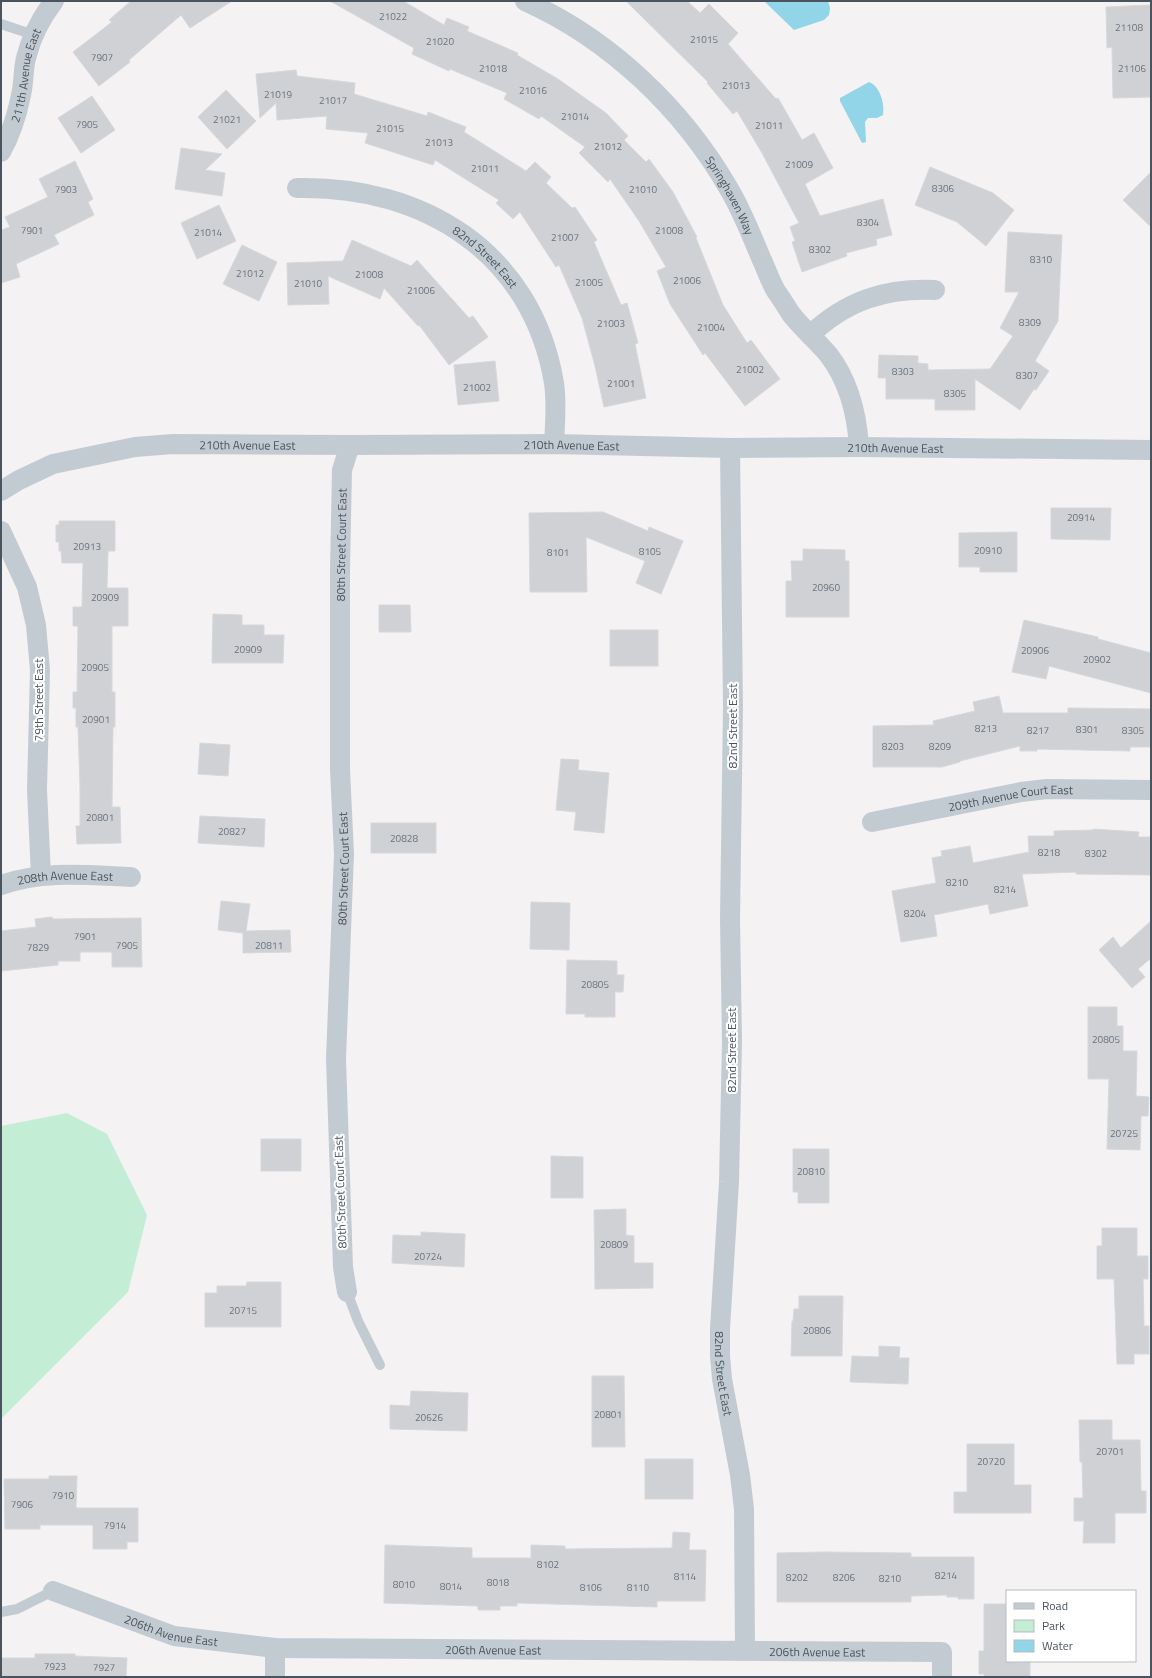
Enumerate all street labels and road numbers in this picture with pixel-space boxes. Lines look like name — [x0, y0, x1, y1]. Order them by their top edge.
street label: 211th Avenue East — [5, 24, 46, 125]
street label: Springhaven Way — [701, 152, 760, 238]
street label: 82nd Street East — [449, 220, 524, 293]
street label: 210th Avenue East — [523, 434, 621, 455]
street label: 210th Avenue East — [199, 435, 296, 454]
street label: 210th Avenue East — [847, 437, 944, 457]
street label: 80th Street Court East — [331, 487, 351, 601]
street label: 79th Street East — [29, 658, 48, 741]
street label: 82nd Street East — [723, 683, 742, 768]
street label: 209th Avenue Court East — [946, 779, 1074, 816]
street label: 80th Street Court East — [332, 811, 354, 925]
street label: 208th Avenue East — [15, 865, 114, 889]
street label: 82nd Street East — [722, 1007, 741, 1092]
street label: 80th Street Court East — [329, 1134, 351, 1249]
street label: 82nd Street East — [711, 1331, 738, 1418]
street label: 206th Avenue East — [122, 1609, 220, 1651]
street label: 206th Avenue East — [445, 1640, 542, 1659]
street label: 206th Avenue East — [769, 1641, 866, 1661]

